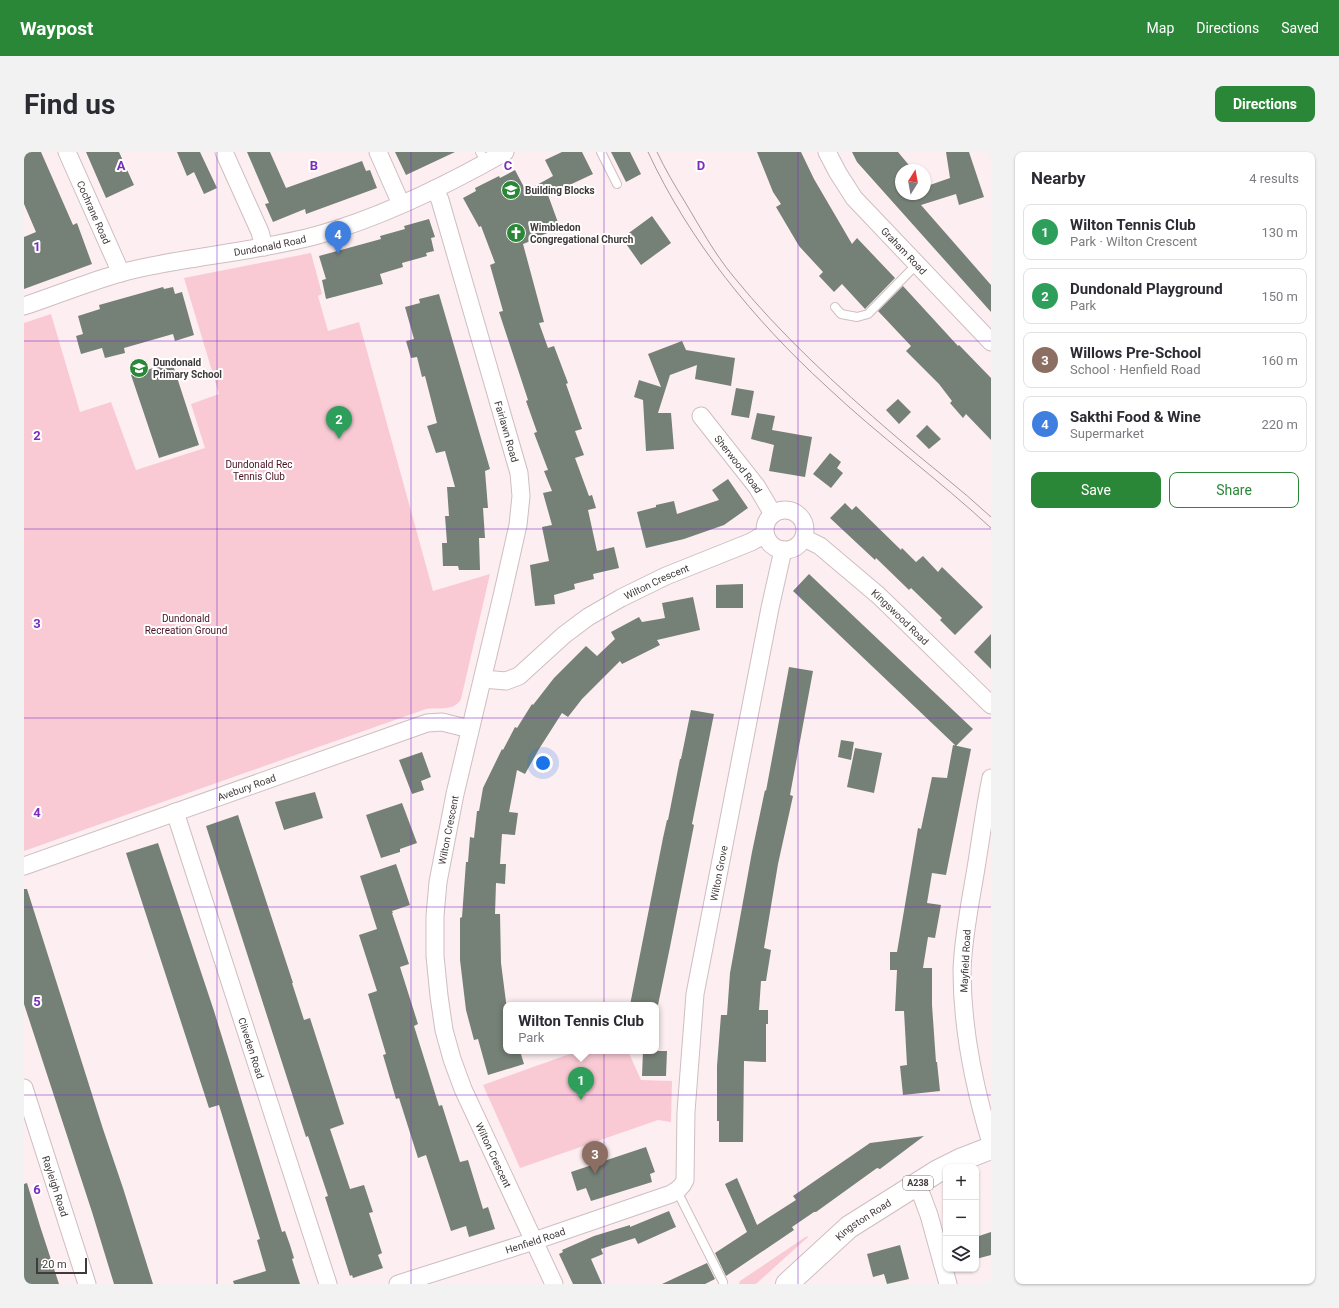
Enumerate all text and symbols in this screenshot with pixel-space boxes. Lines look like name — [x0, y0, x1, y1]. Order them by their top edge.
text: Waypost — [20, 17, 94, 40]
text: Map — [1147, 20, 1174, 36]
text: Directions — [1196, 20, 1259, 36]
text: Saved — [1281, 20, 1319, 36]
button: Directions — [1215, 86, 1315, 122]
text: Find us — [24, 88, 115, 121]
text: A — [117, 158, 126, 173]
text: B — [310, 158, 318, 173]
text: C — [504, 158, 513, 173]
text: D — [697, 158, 705, 173]
north arrow — [895, 164, 931, 200]
text: Nearby — [1031, 168, 1086, 188]
text: 4 results — [1249, 171, 1299, 186]
street label: Cochrane Road — [75, 179, 112, 246]
school or university icon: Building Blocks — [500, 179, 522, 201]
place label: Building Blocks — [525, 185, 595, 196]
text: Wilton Tennis Club — [1070, 216, 1196, 234]
pin: 4 — [325, 221, 351, 254]
church icon: Wimbledon Congregational Church — [505, 222, 527, 244]
place label: Wimbledon Congregational Church — [530, 222, 634, 245]
street label: Graham Road — [879, 225, 929, 277]
text: 1 — [1041, 225, 1049, 240]
text: 130 m — [1261, 225, 1298, 240]
street label: Dundonald Road — [233, 233, 307, 258]
text: Park · Wilton Crescent — [1070, 234, 1197, 249]
text: 1 — [33, 239, 41, 254]
text: Dundonald Playground — [1070, 280, 1223, 298]
text: 2 — [1041, 289, 1049, 304]
text: 150 m — [1261, 289, 1298, 304]
text: Park — [1070, 298, 1096, 313]
text: Willows Pre-School — [1070, 344, 1201, 362]
text: 3 — [1041, 353, 1049, 368]
text: 160 m — [1261, 353, 1298, 368]
school or university icon: Dundonald Primary School — [128, 357, 150, 379]
place label: Dundonald Primary School — [153, 357, 222, 380]
text: School · Henfield Road — [1070, 362, 1201, 377]
street label: Fairlawn Road — [492, 400, 521, 463]
pin: 2 — [326, 406, 352, 439]
text: Sakthi Food & Wine — [1070, 408, 1201, 426]
text: 4 — [1041, 417, 1049, 432]
text: 220 m — [1261, 417, 1298, 432]
text: Supermarket — [1070, 426, 1144, 441]
text: 2 — [33, 428, 41, 443]
street label: Sherwood Road — [712, 433, 764, 495]
park label: Dundonald Rec Tennis Club — [225, 459, 293, 482]
button: Save — [1031, 472, 1161, 508]
button: Share — [1169, 472, 1299, 508]
street label: Wilton Crescent — [622, 562, 691, 602]
street label: Kingswood Road — [869, 587, 931, 647]
park label: Dundonald Recreation Ground — [145, 613, 227, 636]
text: 3 — [33, 616, 41, 631]
your location — [533, 753, 553, 773]
street label: Avebury Road — [216, 772, 277, 803]
street label: Wilton Crescent — [436, 795, 461, 866]
text: 4 — [33, 805, 41, 820]
street label: Wilton Grove — [708, 845, 730, 902]
street label: Mayfield Road — [958, 929, 973, 993]
text: 5 — [33, 994, 41, 1009]
popup — [503, 1002, 659, 1054]
text: Wilton Tennis Club — [518, 1012, 644, 1030]
street label: Cliveden Road — [236, 1016, 266, 1080]
text: Park — [518, 1030, 544, 1045]
pin: 1 — [568, 1067, 594, 1100]
street label: Wilton Crescent — [473, 1121, 513, 1189]
pin: 3 — [582, 1141, 608, 1174]
street label: Rayleigh Road — [40, 1155, 70, 1218]
map controls — [943, 1164, 979, 1272]
button: + — [943, 1164, 979, 1200]
road number: A238 — [903, 1176, 933, 1190]
text: 6 — [33, 1182, 41, 1197]
street label: Kingston Road — [833, 1197, 893, 1243]
button: − — [943, 1200, 979, 1236]
street label: Henfield Road — [504, 1226, 567, 1256]
button: layers — [943, 1236, 979, 1272]
scale bar — [36, 1256, 87, 1275]
text: 20 m — [42, 1258, 67, 1271]

